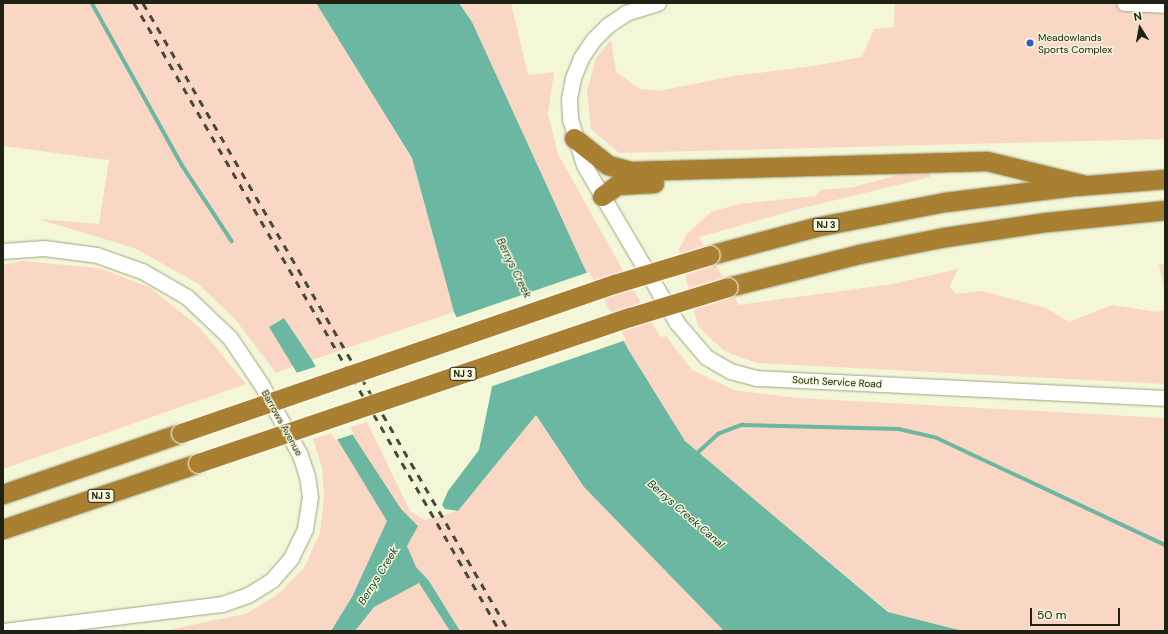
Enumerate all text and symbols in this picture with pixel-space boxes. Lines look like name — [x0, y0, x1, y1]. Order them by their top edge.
north arrow — [1120, 8, 1160, 48]
text: N — [1132, 9, 1143, 24]
place label: Meadowlands Sports Complex — [1038, 31, 1112, 54]
marker: Meadowlands Sports Complex — [1025, 38, 1035, 48]
road number: NJ 3 — [812, 218, 840, 232]
water label: Berrys Creek — [494, 236, 534, 300]
road number: NJ 3 — [449, 367, 477, 381]
street label: South Service Road — [792, 374, 882, 390]
street label: Barrows Avenue — [259, 388, 305, 458]
water label: Berrys Creek Canal — [645, 477, 727, 551]
road number: NJ 3 — [87, 489, 115, 503]
water label: Berrys Creek — [355, 545, 401, 607]
scale bar — [1032, 600, 1122, 626]
text: 50 m — [1037, 607, 1066, 623]

